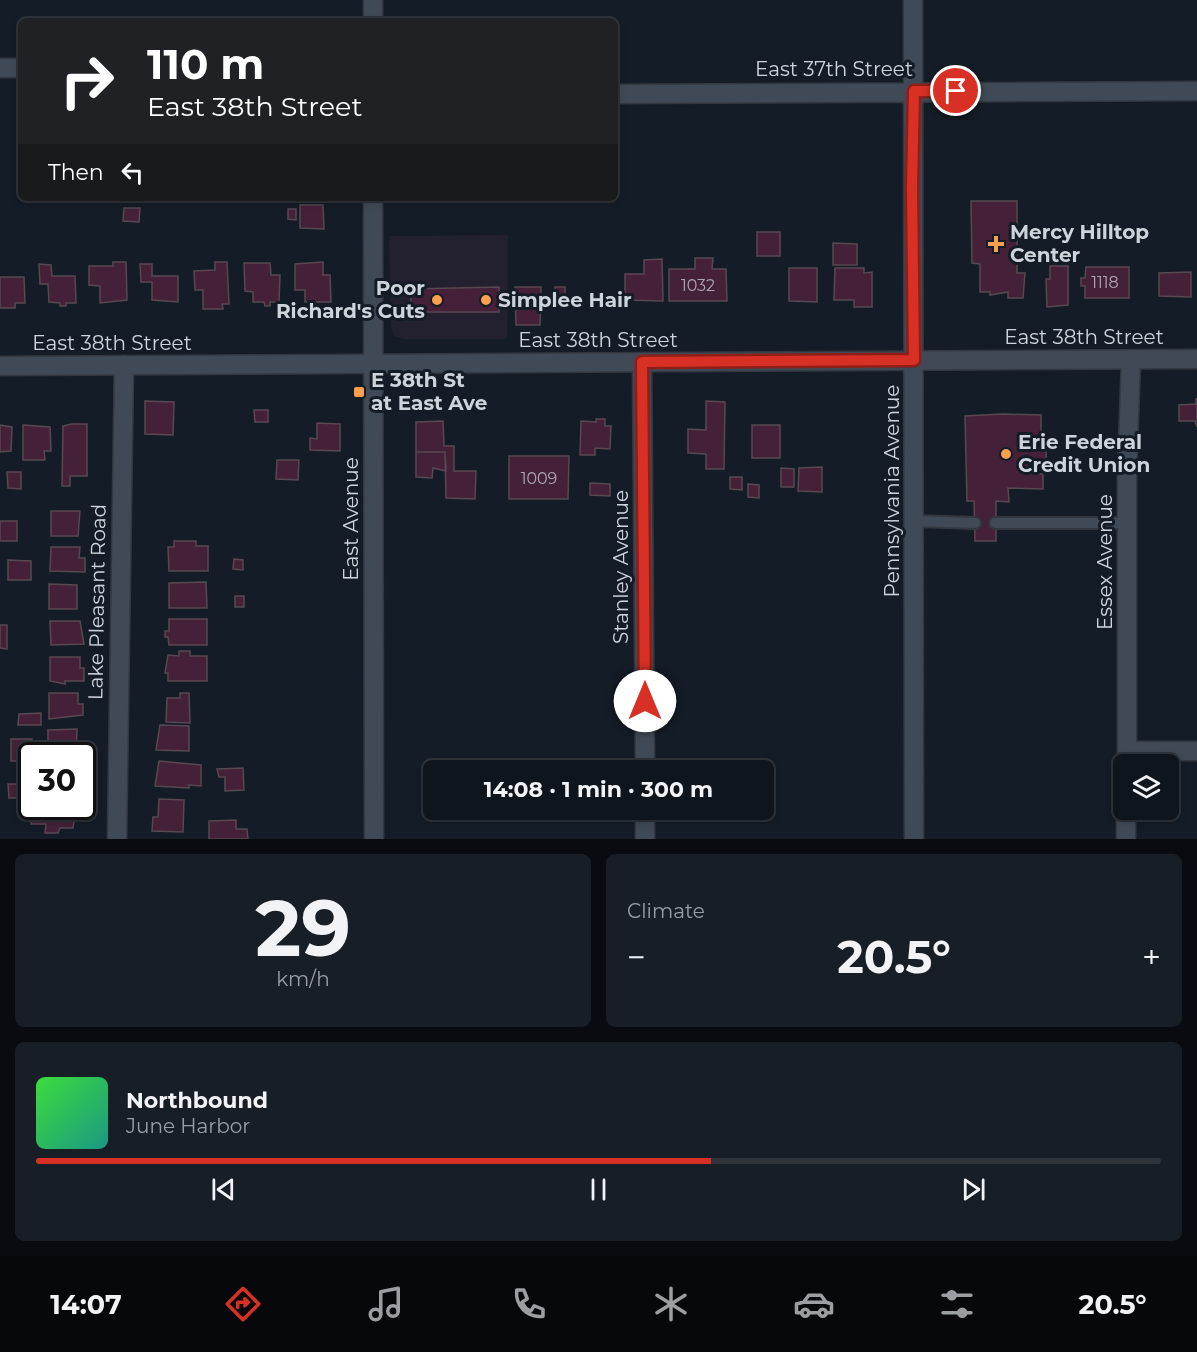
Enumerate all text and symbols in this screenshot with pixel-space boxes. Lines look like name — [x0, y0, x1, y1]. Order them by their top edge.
text: 110 m — [147, 38, 264, 90]
icon: right — [48, 42, 126, 120]
street label: East 37th Street — [755, 57, 913, 81]
pin — [930, 65, 981, 116]
icon: arrive — [939, 74, 972, 107]
text: East 38th Street — [147, 90, 362, 123]
icon: left — [116, 156, 149, 189]
text: Then — [48, 159, 104, 186]
place label: Mercy Hilltop Center — [1010, 220, 1149, 267]
marker: Mercy Hilltop Center — [987, 235, 1005, 253]
house number: 1118 — [1091, 273, 1119, 292]
place label: Poor Richard's Cuts — [276, 276, 425, 323]
house number: 1032 — [681, 276, 715, 295]
place label: Simplee Hair — [498, 288, 632, 312]
marker: Poor Richard's Cuts — [430, 293, 444, 307]
marker: Simplee Hair — [479, 293, 493, 307]
street label: East 38th Street — [1004, 325, 1164, 349]
street label: East 38th Street — [518, 328, 678, 352]
street label: East 38th Street — [32, 331, 192, 355]
place label: E 38th St at East Ave — [371, 368, 487, 415]
marker: E 38th St at East Ave — [352, 385, 366, 399]
street label: Pennsylvania Avenue — [880, 385, 904, 597]
place label: Erie Federal Credit Union — [1018, 430, 1150, 477]
marker: Erie Federal Credit Union — [999, 447, 1013, 461]
street label: East Avenue — [339, 457, 363, 581]
house number: 1009 — [521, 469, 557, 488]
street label: Stanley Avenue — [609, 490, 633, 644]
street label: Essex Avenue — [1093, 494, 1117, 630]
street label: Lake Pleasant Road — [83, 504, 111, 700]
position arrow — [613, 669, 677, 733]
speed limit sign: 30 — [18, 742, 96, 820]
map controls — [1113, 754, 1179, 820]
button: layers — [1113, 754, 1179, 820]
text: 14:08 · 1 min · 300 m — [484, 776, 713, 803]
text: 29 — [255, 880, 351, 976]
text: Climate — [627, 899, 705, 923]
text: 20.5° — [837, 929, 951, 984]
text: − — [627, 937, 646, 977]
text: + — [1142, 937, 1161, 977]
text: km/h — [276, 967, 330, 991]
text: Northbound — [126, 1087, 268, 1114]
text: June Harbor — [126, 1114, 250, 1138]
icon: previous — [207, 1173, 240, 1206]
icon: pause — [582, 1173, 615, 1206]
icon: next — [957, 1173, 990, 1206]
icon: directions — [222, 1283, 264, 1325]
icon: music — [365, 1283, 407, 1325]
icon: phone — [508, 1283, 550, 1325]
icon: climate — [650, 1283, 692, 1325]
icon: car — [793, 1283, 835, 1325]
icon: filters — [936, 1283, 978, 1325]
text: 14:07 — [50, 1288, 122, 1321]
text: 20.5° — [1079, 1288, 1147, 1321]

